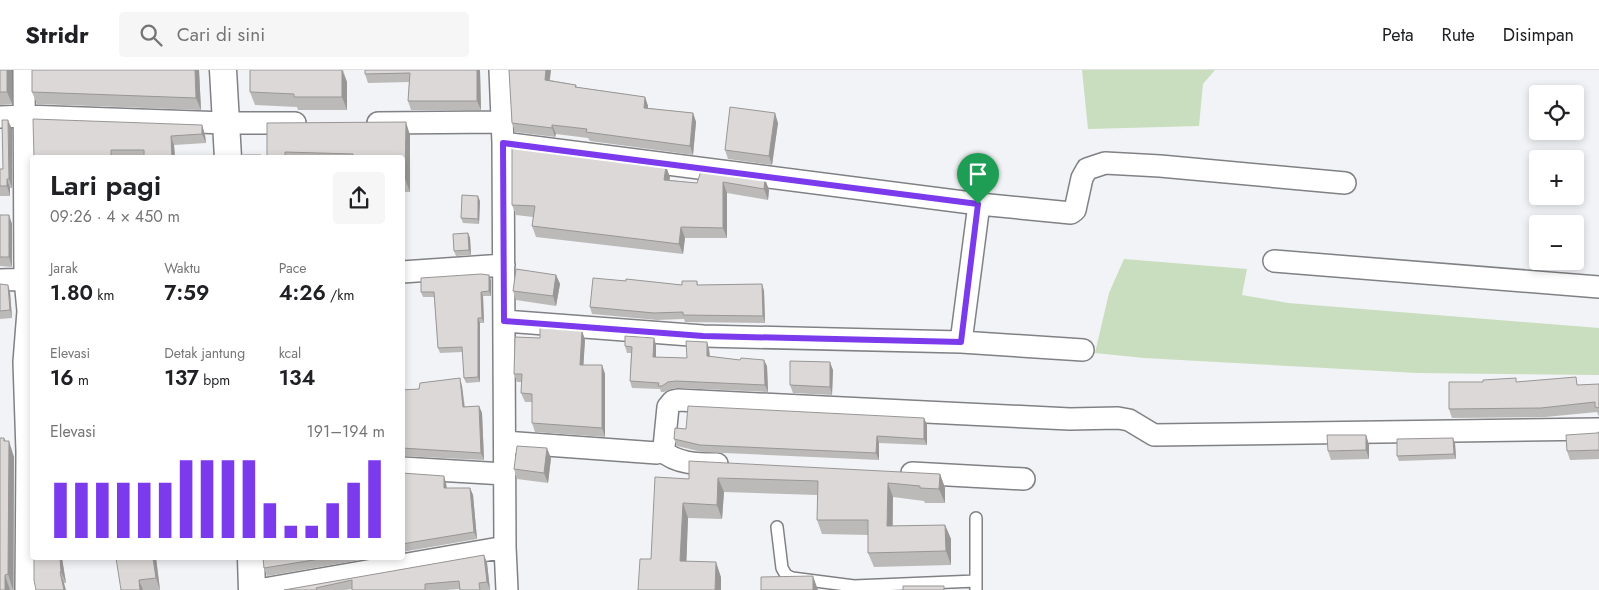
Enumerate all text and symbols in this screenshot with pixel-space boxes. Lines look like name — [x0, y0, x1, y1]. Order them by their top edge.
search box — [119, 12, 469, 57]
text: Stridr — [25, 17, 89, 52]
icon: search — [137, 21, 165, 49]
text: Cari di sini — [177, 21, 265, 48]
text: Peta — [1382, 22, 1414, 48]
text: Rute — [1442, 22, 1475, 48]
text: Disimpan — [1503, 22, 1574, 48]
map controls — [1529, 85, 1584, 270]
button: locate — [1529, 85, 1584, 140]
button: + — [1529, 150, 1584, 205]
pin — [957, 153, 999, 204]
icon: arrive — [964, 160, 992, 188]
text: Lari pagi — [50, 165, 161, 206]
button: share — [333, 172, 385, 224]
text: 09:26 · 4 × 450 m — [50, 205, 180, 228]
button: − — [1529, 215, 1584, 270]
text: Jarak — [50, 258, 78, 278]
text: Waktu — [164, 258, 200, 278]
text: Pace — [279, 258, 307, 278]
text: 1.80 — [50, 278, 93, 308]
text: 7:59 — [164, 278, 210, 308]
text: 4:26 — [279, 278, 326, 308]
text: km — [93, 285, 114, 305]
text: /km — [326, 285, 354, 305]
text: Elevasi — [50, 343, 90, 363]
text: Detak jantung — [164, 343, 245, 363]
text: kcal — [279, 343, 301, 363]
text: 16 — [50, 363, 74, 393]
text: 137 — [164, 363, 199, 393]
text: 134 — [279, 363, 315, 393]
text: m — [74, 370, 89, 390]
text: bpm — [199, 370, 230, 390]
text: Elevasi — [50, 420, 96, 443]
text: 191–194 m — [307, 420, 385, 443]

